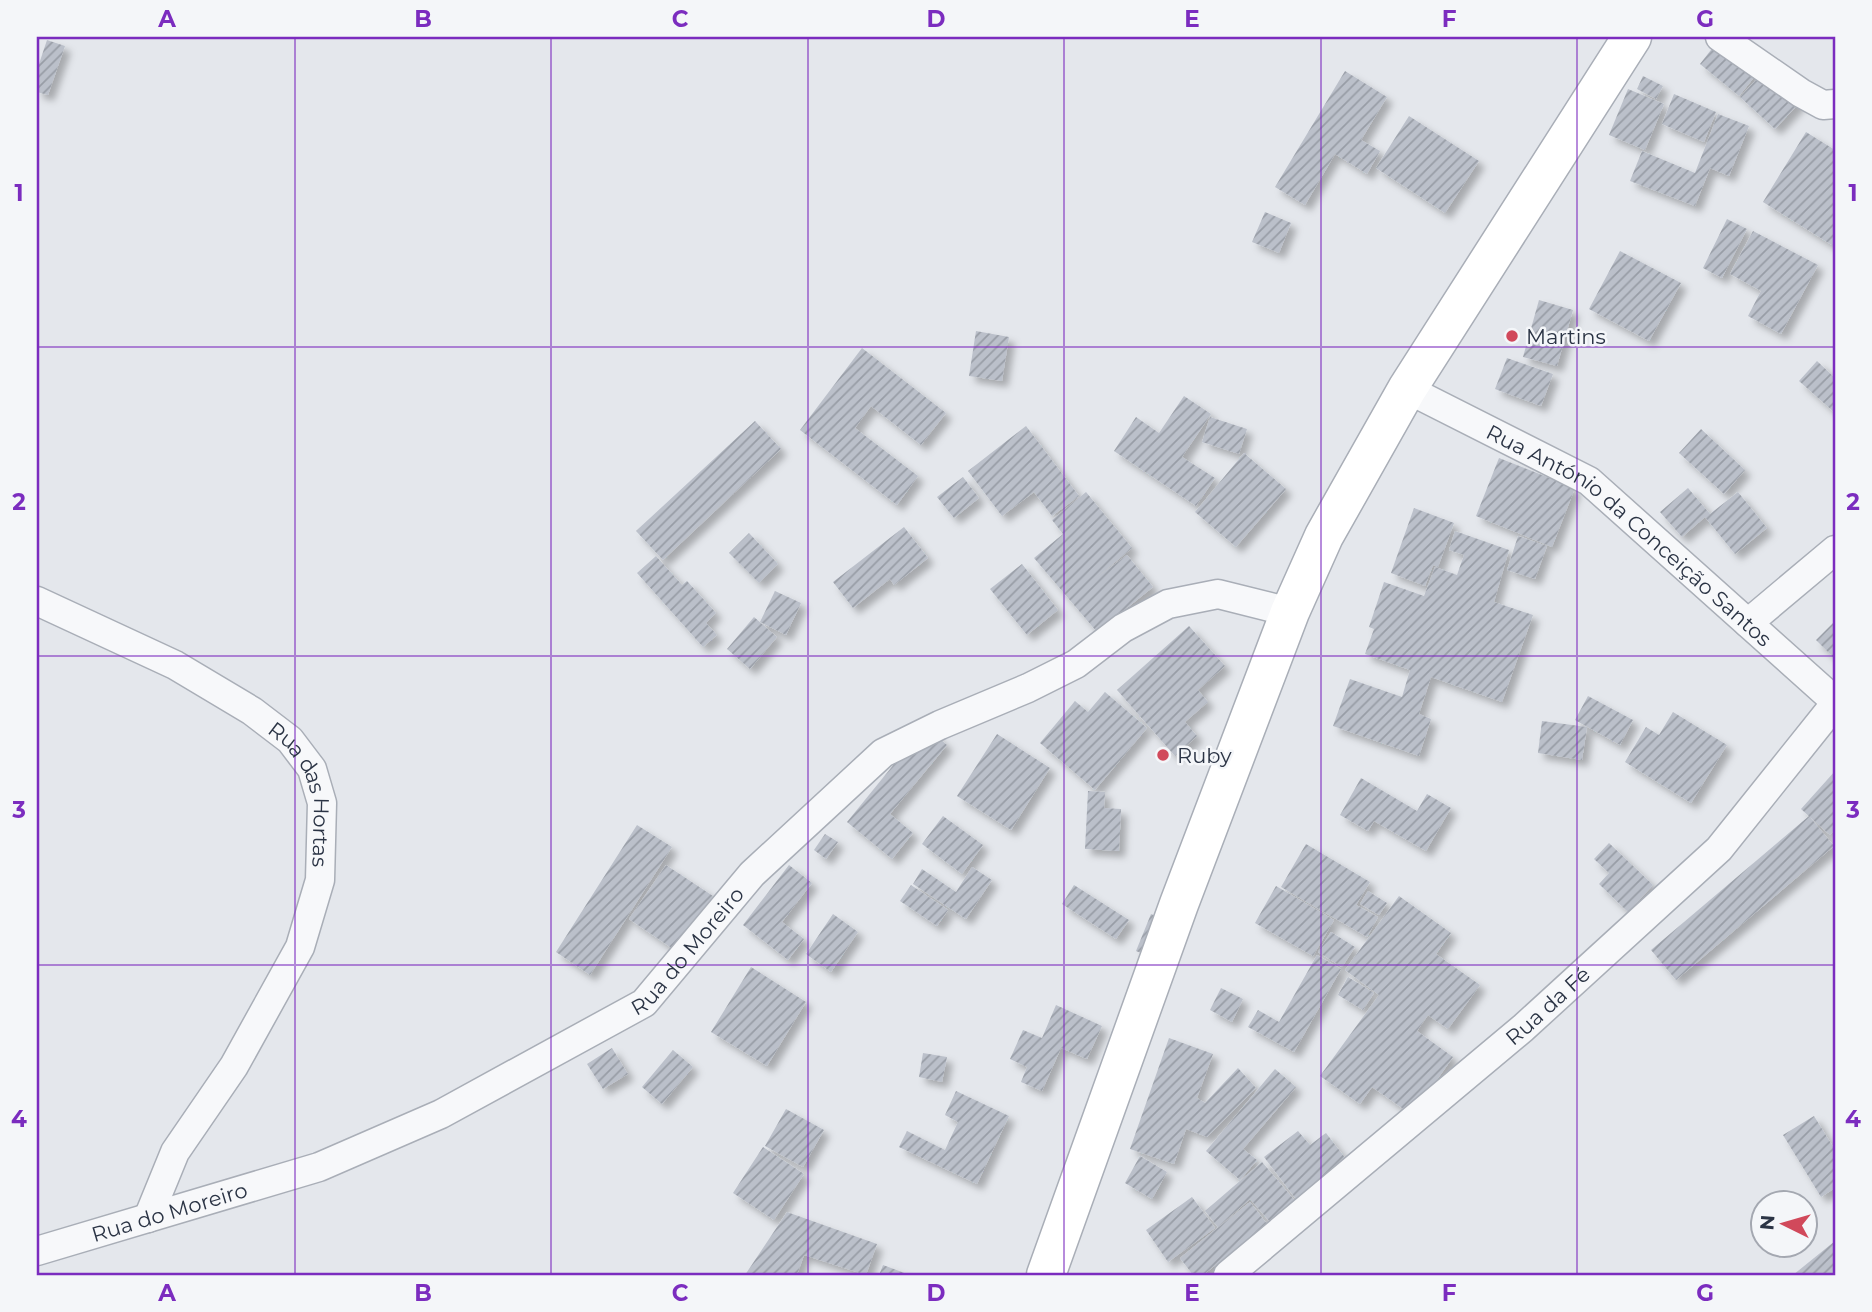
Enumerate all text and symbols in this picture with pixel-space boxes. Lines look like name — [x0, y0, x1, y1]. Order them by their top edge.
text: A — [157, 5, 176, 33]
text: B — [414, 5, 432, 33]
text: C — [672, 5, 689, 33]
text: D — [927, 5, 946, 33]
text: E — [1184, 5, 1200, 33]
text: F — [1442, 5, 1457, 33]
text: G — [1696, 5, 1714, 33]
text: 1 — [14, 179, 24, 207]
text: 1 — [1848, 179, 1858, 207]
place label: Martins — [1526, 324, 1606, 349]
marker: Martins — [1504, 328, 1520, 344]
street label: Rua António da Conceição Santos — [1482, 419, 1777, 651]
text: 2 — [12, 488, 26, 516]
text: 2 — [1846, 488, 1860, 516]
street label: Rua das Hortas — [264, 716, 335, 868]
place label: Ruby — [1177, 743, 1232, 768]
marker: Ruby — [1155, 747, 1171, 763]
text: 3 — [11, 796, 26, 824]
text: 3 — [1845, 796, 1860, 824]
street label: Rua do Moreiro — [626, 882, 749, 1020]
street label: Rua da Fé — [1500, 961, 1595, 1050]
text: 4 — [11, 1105, 27, 1133]
text: 4 — [1845, 1105, 1861, 1133]
street label: Rua do Moreiro — [88, 1177, 250, 1247]
north arrow — [1750, 1190, 1820, 1260]
text: N — [1755, 1214, 1780, 1231]
text: A — [157, 1279, 176, 1307]
text: B — [414, 1279, 432, 1307]
text: C — [672, 1279, 689, 1307]
text: D — [927, 1279, 946, 1307]
text: E — [1184, 1279, 1200, 1307]
text: F — [1442, 1279, 1457, 1307]
text: G — [1696, 1279, 1714, 1307]

